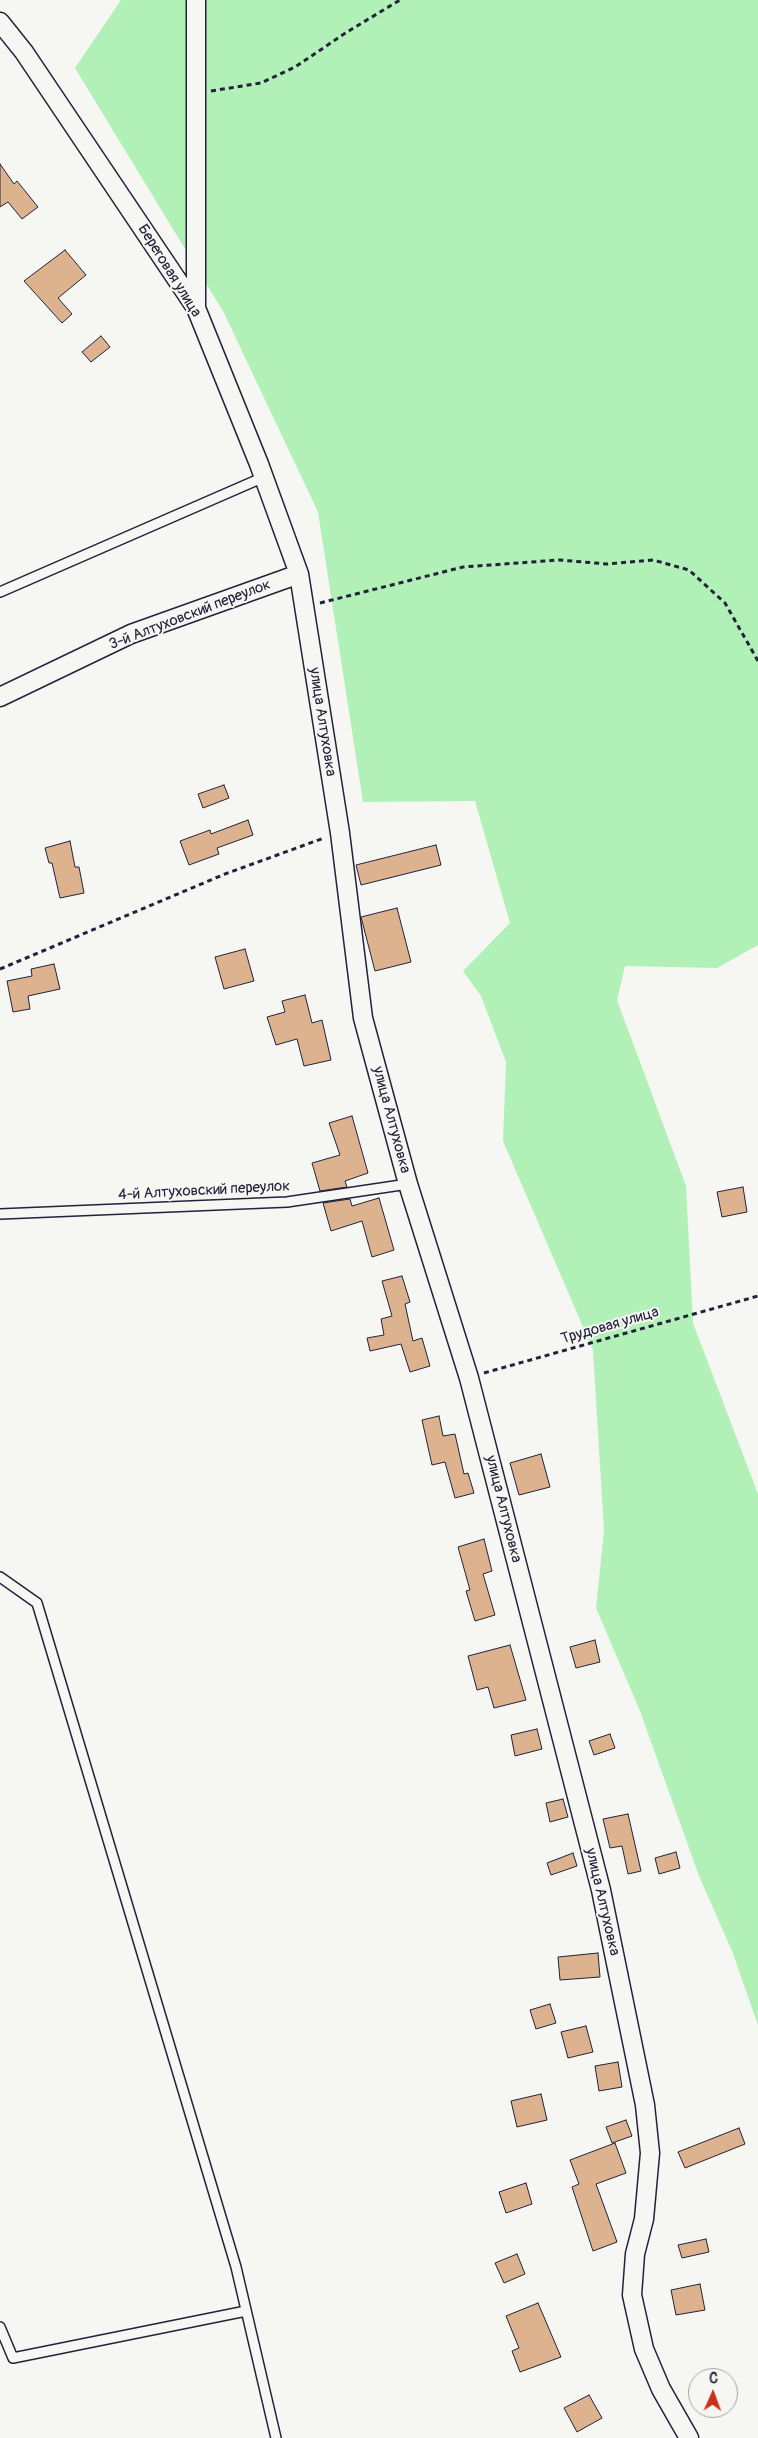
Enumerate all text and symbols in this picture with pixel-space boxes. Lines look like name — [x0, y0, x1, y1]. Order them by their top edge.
street label: Береговая улица — [133, 221, 205, 321]
street label: 3-й Алтуховский переулок — [107, 576, 273, 654]
street label: улица Алтуховка — [305, 666, 339, 778]
street label: улица Алтуховка — [368, 1065, 414, 1175]
street label: 4-й Алтуховский переулок — [118, 1178, 290, 1204]
street label: Трудовая улица — [559, 1303, 661, 1349]
street label: улица Алтуховка — [481, 1454, 525, 1564]
street label: улица Алтуховка — [581, 1846, 623, 1958]
north arrow — [688, 2368, 738, 2418]
text: С — [709, 2370, 718, 2387]

